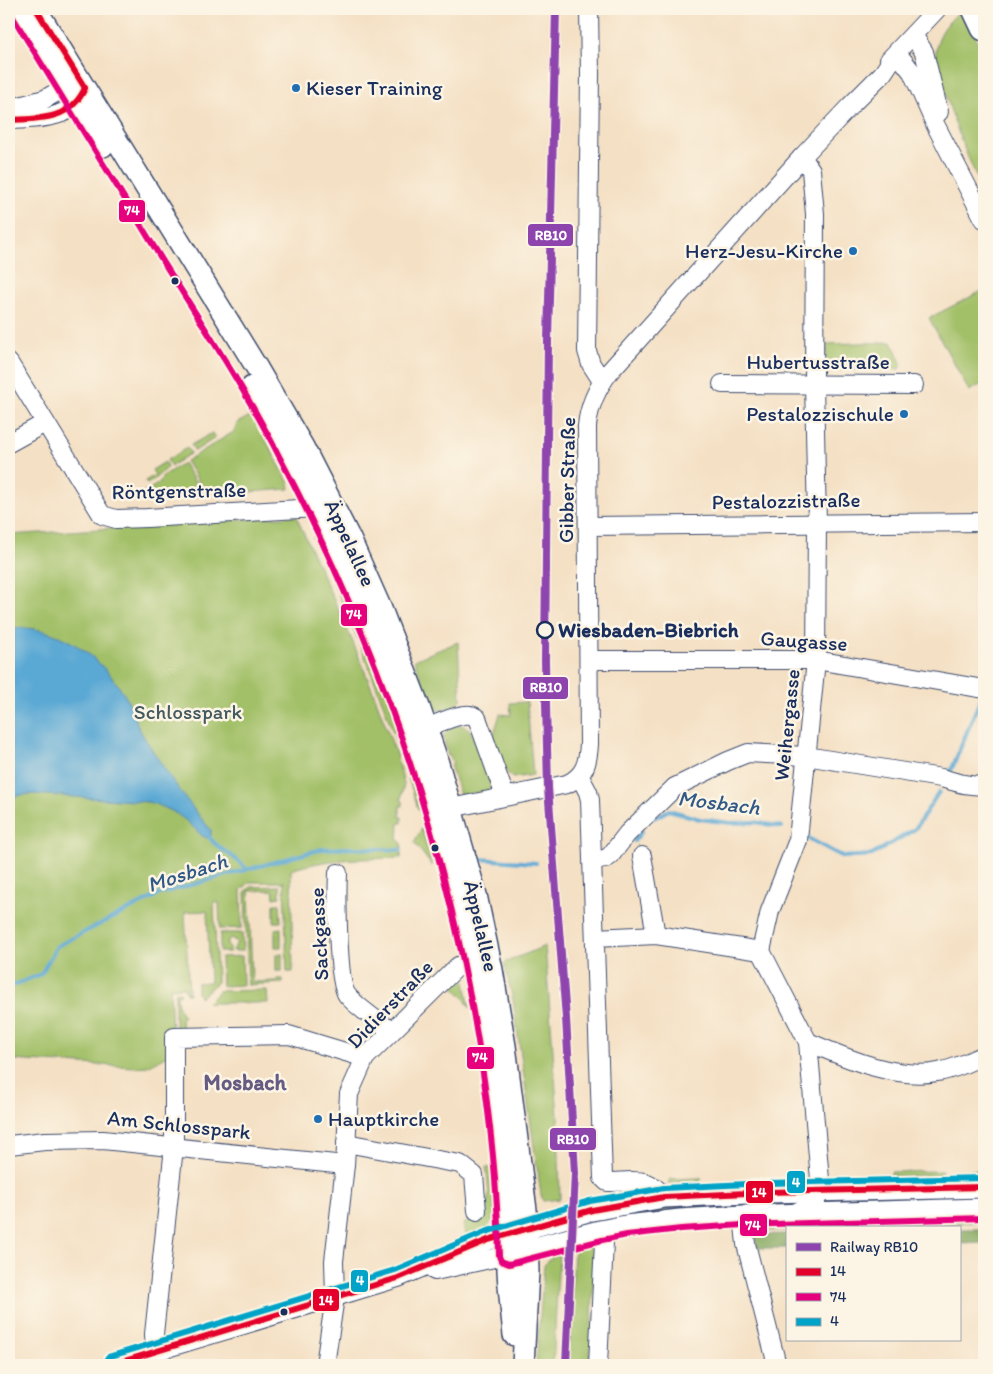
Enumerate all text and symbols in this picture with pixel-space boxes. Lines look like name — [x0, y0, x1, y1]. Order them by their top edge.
place label: Kieser Training — [306, 75, 443, 100]
marker: Kieser Training — [290, 82, 302, 94]
line badge: 74 — [118, 199, 146, 223]
text: 74 — [123, 202, 140, 219]
line badge: RB10 — [527, 223, 574, 247]
text: RB10 — [535, 227, 568, 244]
place label: Herz-Jesu-Kirche — [685, 238, 843, 263]
marker: Herz-Jesu-Kirche — [847, 245, 859, 257]
unlabelled marker — [170, 276, 180, 286]
street label: Hubertusstraße — [746, 349, 890, 374]
place label: Pestalozzischule — [746, 401, 894, 426]
marker: Pestalozzischule — [898, 408, 910, 420]
street label: Gibber Straße — [553, 417, 580, 543]
street label: Röntgenstraße — [111, 477, 247, 504]
street label: Pestalozzistraße — [711, 487, 861, 514]
street label: Äppelallee — [319, 495, 381, 590]
line badge: 74 — [340, 603, 368, 627]
text: 74 — [345, 606, 362, 623]
place label: Wiesbaden-Biebrich — [558, 617, 739, 642]
marker: Wiesbaden-Biebrich — [536, 621, 554, 639]
street label: Gaugasse — [760, 625, 848, 656]
street label: Weihergasse — [768, 668, 805, 782]
line badge: RB10 — [522, 676, 569, 700]
text: RB10 — [530, 679, 563, 696]
park label: Schlosspark — [134, 699, 242, 724]
water label: Mosbach — [676, 784, 762, 821]
unlabelled marker — [430, 843, 440, 853]
water label: Mosbach — [144, 847, 231, 898]
street label: Äppelallee — [459, 878, 504, 974]
street label: Sackgasse — [304, 887, 333, 981]
street label: Didierstraße — [341, 954, 438, 1053]
line badge: 74 — [466, 1046, 495, 1070]
text: 74 — [471, 1049, 488, 1066]
district label: Mosbach — [204, 1069, 288, 1096]
street label: Am Schlosspark — [106, 1105, 252, 1144]
place label: Hauptkirche — [328, 1106, 439, 1131]
marker: Hauptkirche — [312, 1113, 324, 1125]
line badge: RB10 — [549, 1127, 597, 1151]
text: RB10 — [557, 1131, 590, 1148]
line badge: 4 — [786, 1170, 806, 1194]
text: 4 — [792, 1174, 801, 1191]
line badge: 14 — [745, 1180, 774, 1204]
text: 14 — [752, 1184, 767, 1201]
line badge: 74 — [739, 1213, 768, 1237]
text: 74 — [744, 1217, 761, 1234]
legend — [786, 1226, 960, 1342]
text: Railway RB10 — [830, 1238, 918, 1256]
text: 14 — [830, 1262, 846, 1280]
line badge: 4 — [350, 1269, 369, 1293]
text: 4 — [356, 1272, 365, 1289]
line badge: 14 — [312, 1288, 340, 1312]
text: 74 — [830, 1288, 846, 1306]
text: 14 — [319, 1292, 334, 1309]
unlabelled marker — [279, 1307, 289, 1317]
text: 4 — [830, 1312, 839, 1330]

